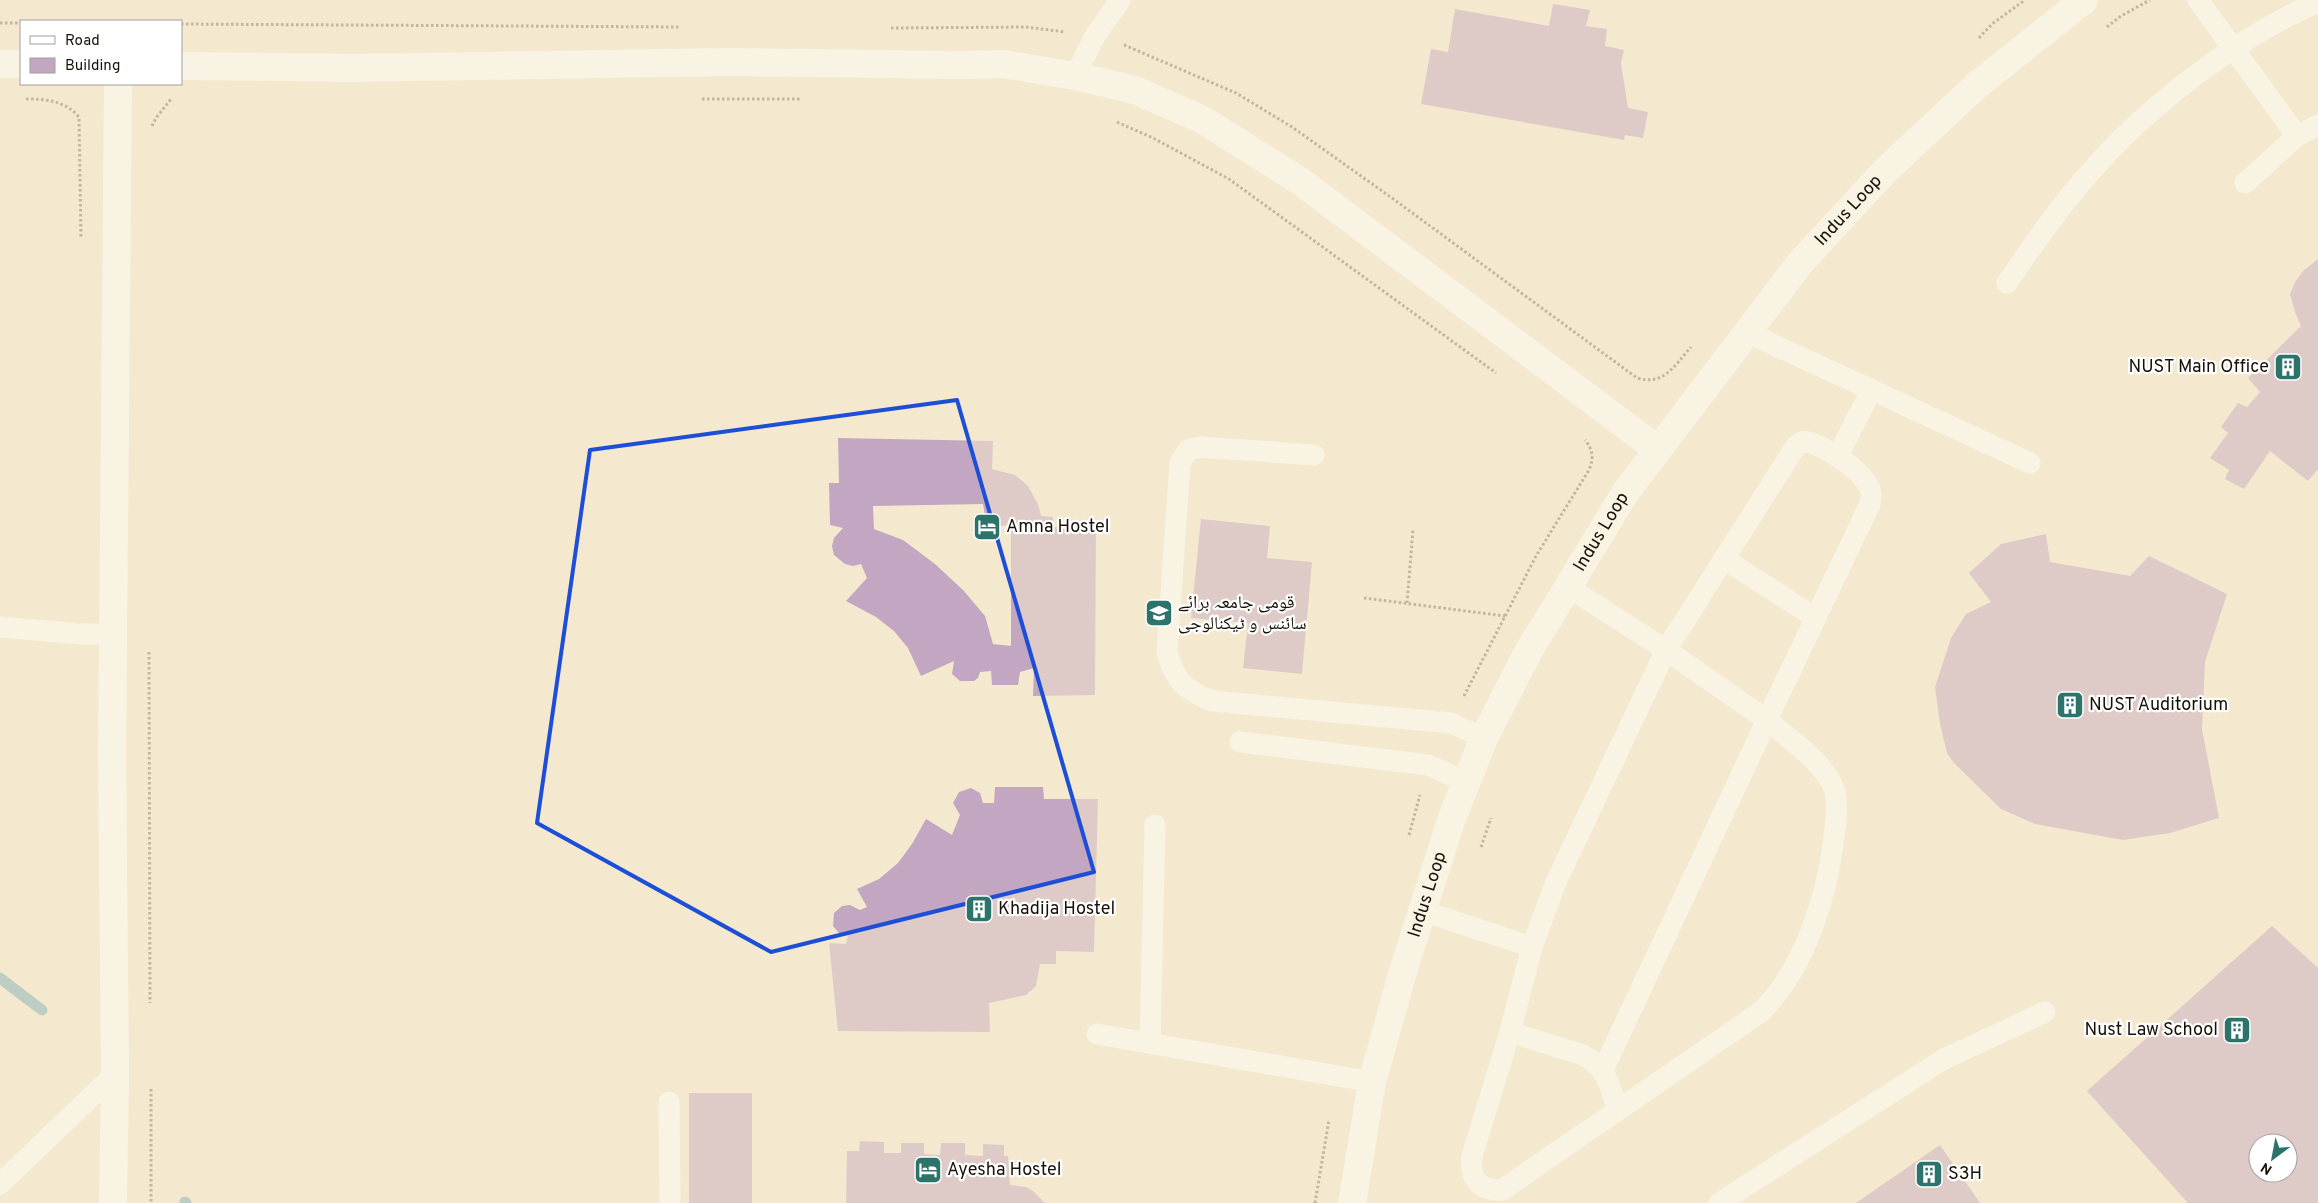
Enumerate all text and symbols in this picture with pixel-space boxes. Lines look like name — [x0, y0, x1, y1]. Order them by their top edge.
legend — [20, 20, 182, 85]
text: Road — [65, 32, 100, 51]
text: Building — [65, 57, 120, 76]
street label: Indus Loop — [1810, 170, 1887, 251]
building icon: NUST Main Office — [2273, 352, 2303, 382]
place label: NUST Main Office — [2128, 356, 2269, 379]
street label: Indus Loop — [1568, 488, 1634, 576]
hotel icon: Amna Hostel — [972, 512, 1002, 542]
place label: Amna Hostel — [1006, 516, 1109, 539]
place label: قومی جامعہ برائے سائنس و ٹیکنالوجی — [1178, 592, 1307, 636]
school or university icon: قومی جامعہ برائے سائنس و ٹیکنالوجی — [1144, 598, 1174, 628]
building icon: NUST Auditorium — [2055, 690, 2085, 720]
place label: NUST Auditorium — [2089, 694, 2228, 717]
street label: Indus Loop — [1403, 849, 1452, 941]
building icon: Khadija Hostel — [964, 894, 994, 924]
place label: Khadija Hostel — [998, 898, 1115, 921]
building icon: Nust Law School — [2222, 1015, 2252, 1045]
place label: Nust Law School — [2084, 1019, 2218, 1042]
north arrow — [2248, 1133, 2298, 1183]
hotel icon: Ayesha Hostel — [913, 1155, 943, 1185]
text: N — [2258, 1158, 2276, 1178]
place label: Ayesha Hostel — [947, 1159, 1061, 1182]
building icon: S3H — [1914, 1159, 1944, 1189]
place label: S3H — [1948, 1163, 1982, 1186]

